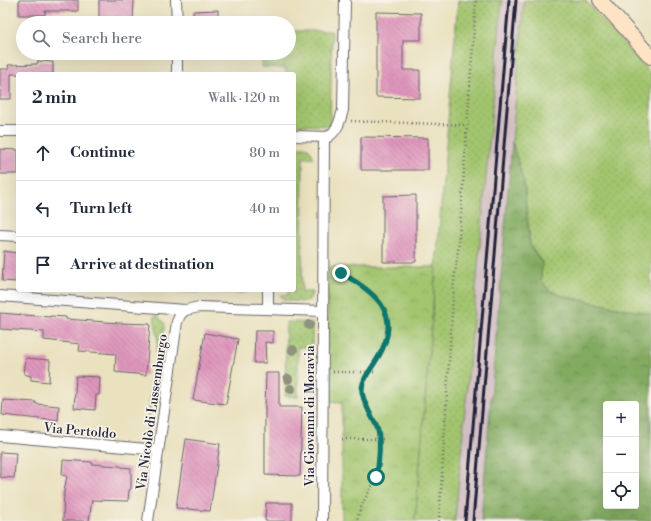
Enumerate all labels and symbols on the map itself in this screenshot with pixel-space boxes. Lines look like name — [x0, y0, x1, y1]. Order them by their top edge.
route end — [332, 264, 350, 282]
street label: Via Nicolò di Lussemburgo — [133, 333, 171, 492]
street label: Via Giovanni di Moravia — [302, 345, 318, 488]
street label: Via Pertoldo — [42, 420, 117, 442]
route start — [367, 468, 385, 486]

